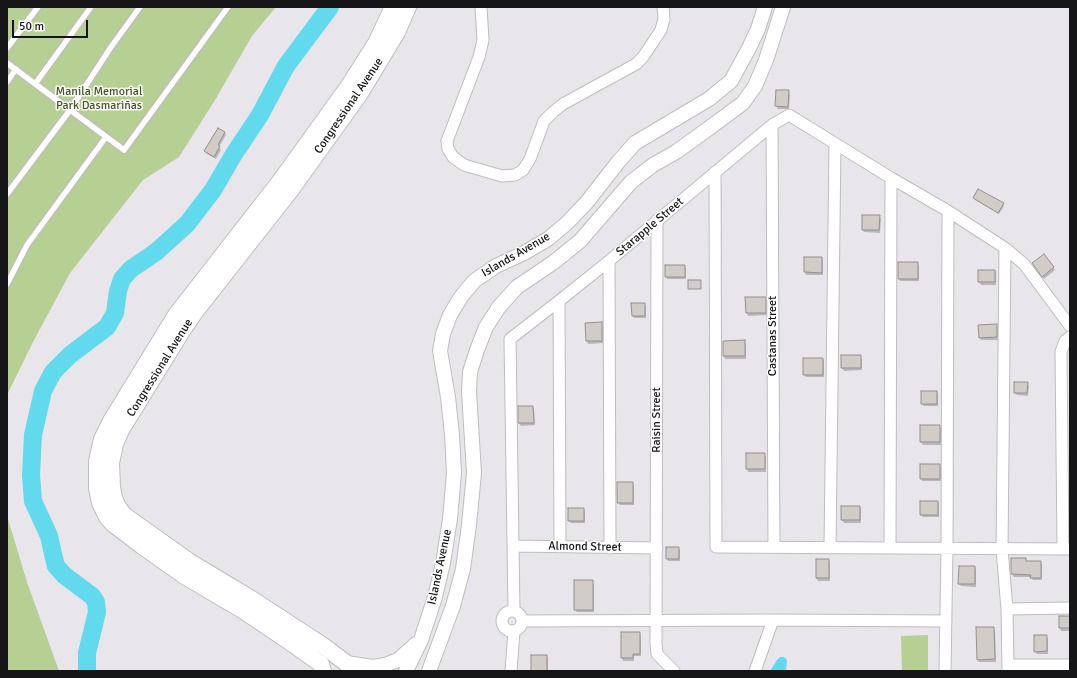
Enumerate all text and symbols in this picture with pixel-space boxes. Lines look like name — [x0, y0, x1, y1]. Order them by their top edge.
scale bar — [14, 12, 90, 38]
text: 50 m — [19, 19, 44, 34]
street label: Congressional Avenue — [311, 55, 387, 157]
park label: Manila Memorial Park Dasmariñas — [56, 85, 142, 113]
street label: Starapple Street — [613, 195, 687, 259]
street label: Islands Avenue — [479, 230, 553, 280]
street label: Castanas Street — [766, 296, 780, 376]
street label: Congressional Avenue — [124, 316, 196, 420]
street label: Raisin Street — [650, 387, 664, 453]
street label: Islands Avenue — [425, 528, 455, 606]
street label: Almond Street — [548, 539, 622, 555]

